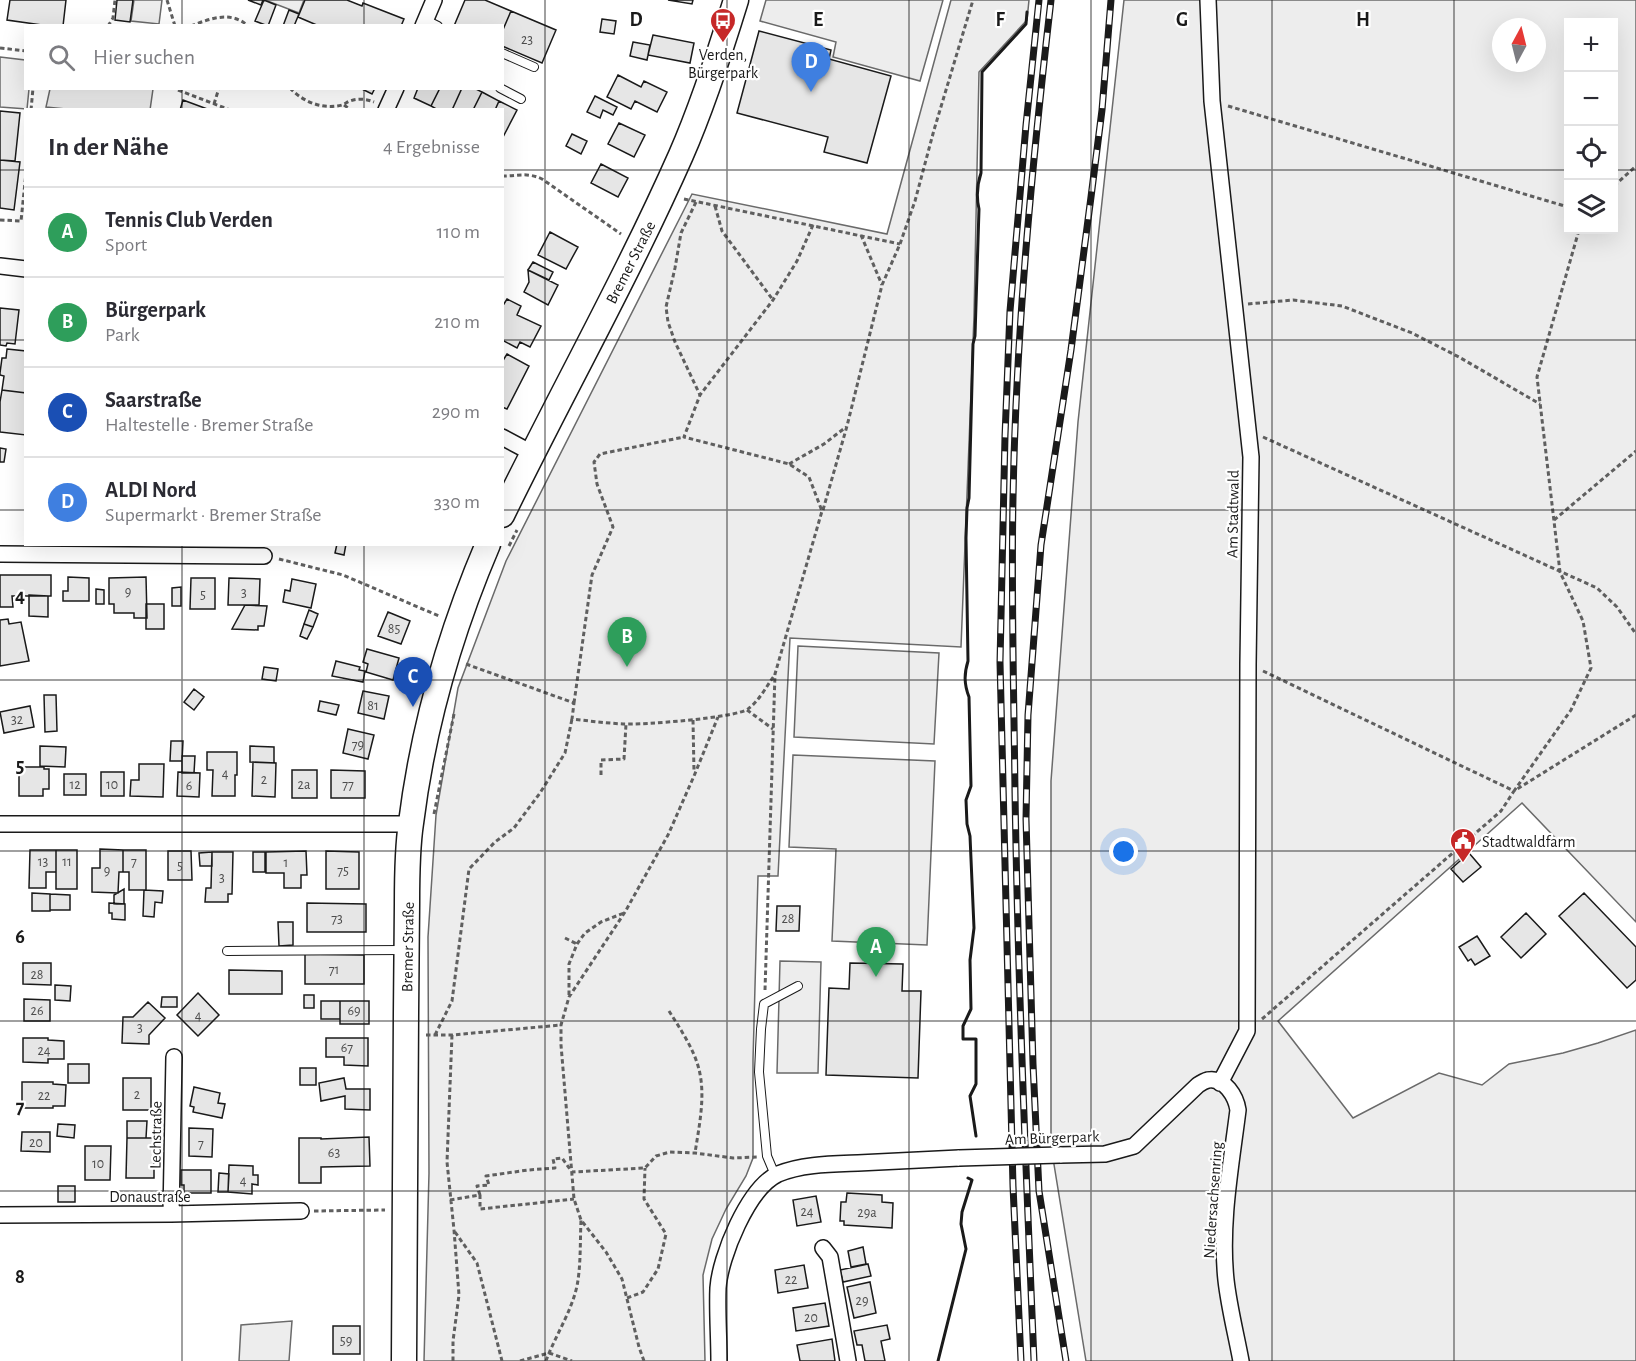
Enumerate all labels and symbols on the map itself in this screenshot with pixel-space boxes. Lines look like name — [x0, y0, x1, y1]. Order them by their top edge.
bus stop icon: Verden, Bürgerpark — [708, 6, 738, 44]
text: D — [629, 10, 643, 30]
text: E — [813, 10, 823, 30]
text: F — [995, 10, 1005, 30]
text: G — [1176, 10, 1188, 30]
text: H — [1356, 10, 1370, 30]
north arrow — [1492, 18, 1546, 72]
house number: 23 — [521, 33, 533, 47]
pin: D — [792, 42, 830, 92]
place label: Verden, Bürgerpark — [688, 47, 759, 81]
street label: Bremer Straße — [603, 219, 659, 306]
street label: Am Stadtwald — [1224, 470, 1242, 558]
house number: 9 — [125, 585, 131, 599]
text: 4 — [15, 586, 25, 606]
house number: 3 — [241, 586, 247, 600]
house number: 5 — [200, 588, 206, 602]
pin: B — [608, 618, 646, 667]
house number: 85 — [388, 622, 400, 636]
pin: C — [394, 658, 432, 707]
house number: 81 — [367, 699, 379, 713]
house number: 32 — [11, 713, 23, 727]
house number: 79 — [352, 738, 364, 752]
text: 5 — [16, 756, 24, 776]
house number: 4 — [222, 767, 229, 781]
house number: 2 — [261, 773, 267, 787]
house number: 12 — [69, 778, 81, 792]
house number: 10 — [106, 778, 118, 792]
house number: 2a — [298, 778, 311, 792]
house number: 77 — [342, 778, 354, 792]
house number: 6 — [186, 779, 192, 793]
public building icon: Stadtwaldfarm — [1448, 826, 1478, 864]
place label: Stadtwaldfarm — [1482, 834, 1575, 850]
your location — [1109, 837, 1138, 866]
house number: 13 — [38, 855, 49, 869]
house number: 11 — [62, 855, 72, 869]
house number: 7 — [131, 855, 137, 869]
house number: 1 — [284, 856, 288, 870]
house number: 5 — [177, 859, 183, 873]
house number: 9 — [104, 864, 110, 878]
house number: 75 — [337, 864, 349, 878]
house number: 3 — [219, 871, 225, 885]
street label: Bremer Straße — [399, 902, 417, 992]
house number: 73 — [331, 912, 343, 926]
house number: 28 — [781, 912, 795, 926]
text: 6 — [15, 927, 25, 947]
pin: A — [856, 928, 896, 977]
house number: 71 — [329, 963, 339, 977]
house number: 28 — [30, 968, 44, 982]
house number: 26 — [31, 1004, 43, 1018]
house number: 69 — [347, 1004, 361, 1018]
house number: 4 — [195, 1009, 202, 1023]
house number: 3 — [137, 1021, 143, 1035]
house number: 67 — [341, 1041, 353, 1055]
house number: 24 — [37, 1044, 51, 1058]
house number: 2 — [134, 1088, 140, 1102]
house number: 22 — [38, 1089, 50, 1103]
text: 7 — [16, 1097, 25, 1117]
street label: Lechstraße — [147, 1101, 165, 1169]
street label: Am Bürgerpark — [1005, 1128, 1100, 1148]
house number: 20 — [29, 1136, 43, 1150]
house number: 7 — [198, 1137, 204, 1151]
street label: Niedersachsenring — [1201, 1141, 1225, 1259]
house number: 63 — [328, 1146, 340, 1160]
house number: 10 — [92, 1157, 104, 1171]
house number: 4 — [240, 1174, 247, 1188]
street label: Donaustraße — [109, 1189, 191, 1205]
house number: 24 — [800, 1205, 814, 1219]
house number: 29a — [857, 1206, 877, 1220]
text: 8 — [15, 1267, 25, 1287]
house number: 22 — [785, 1273, 797, 1287]
house number: 29 — [856, 1294, 868, 1308]
house number: 20 — [804, 1311, 818, 1325]
house number: 59 — [340, 1334, 352, 1348]

